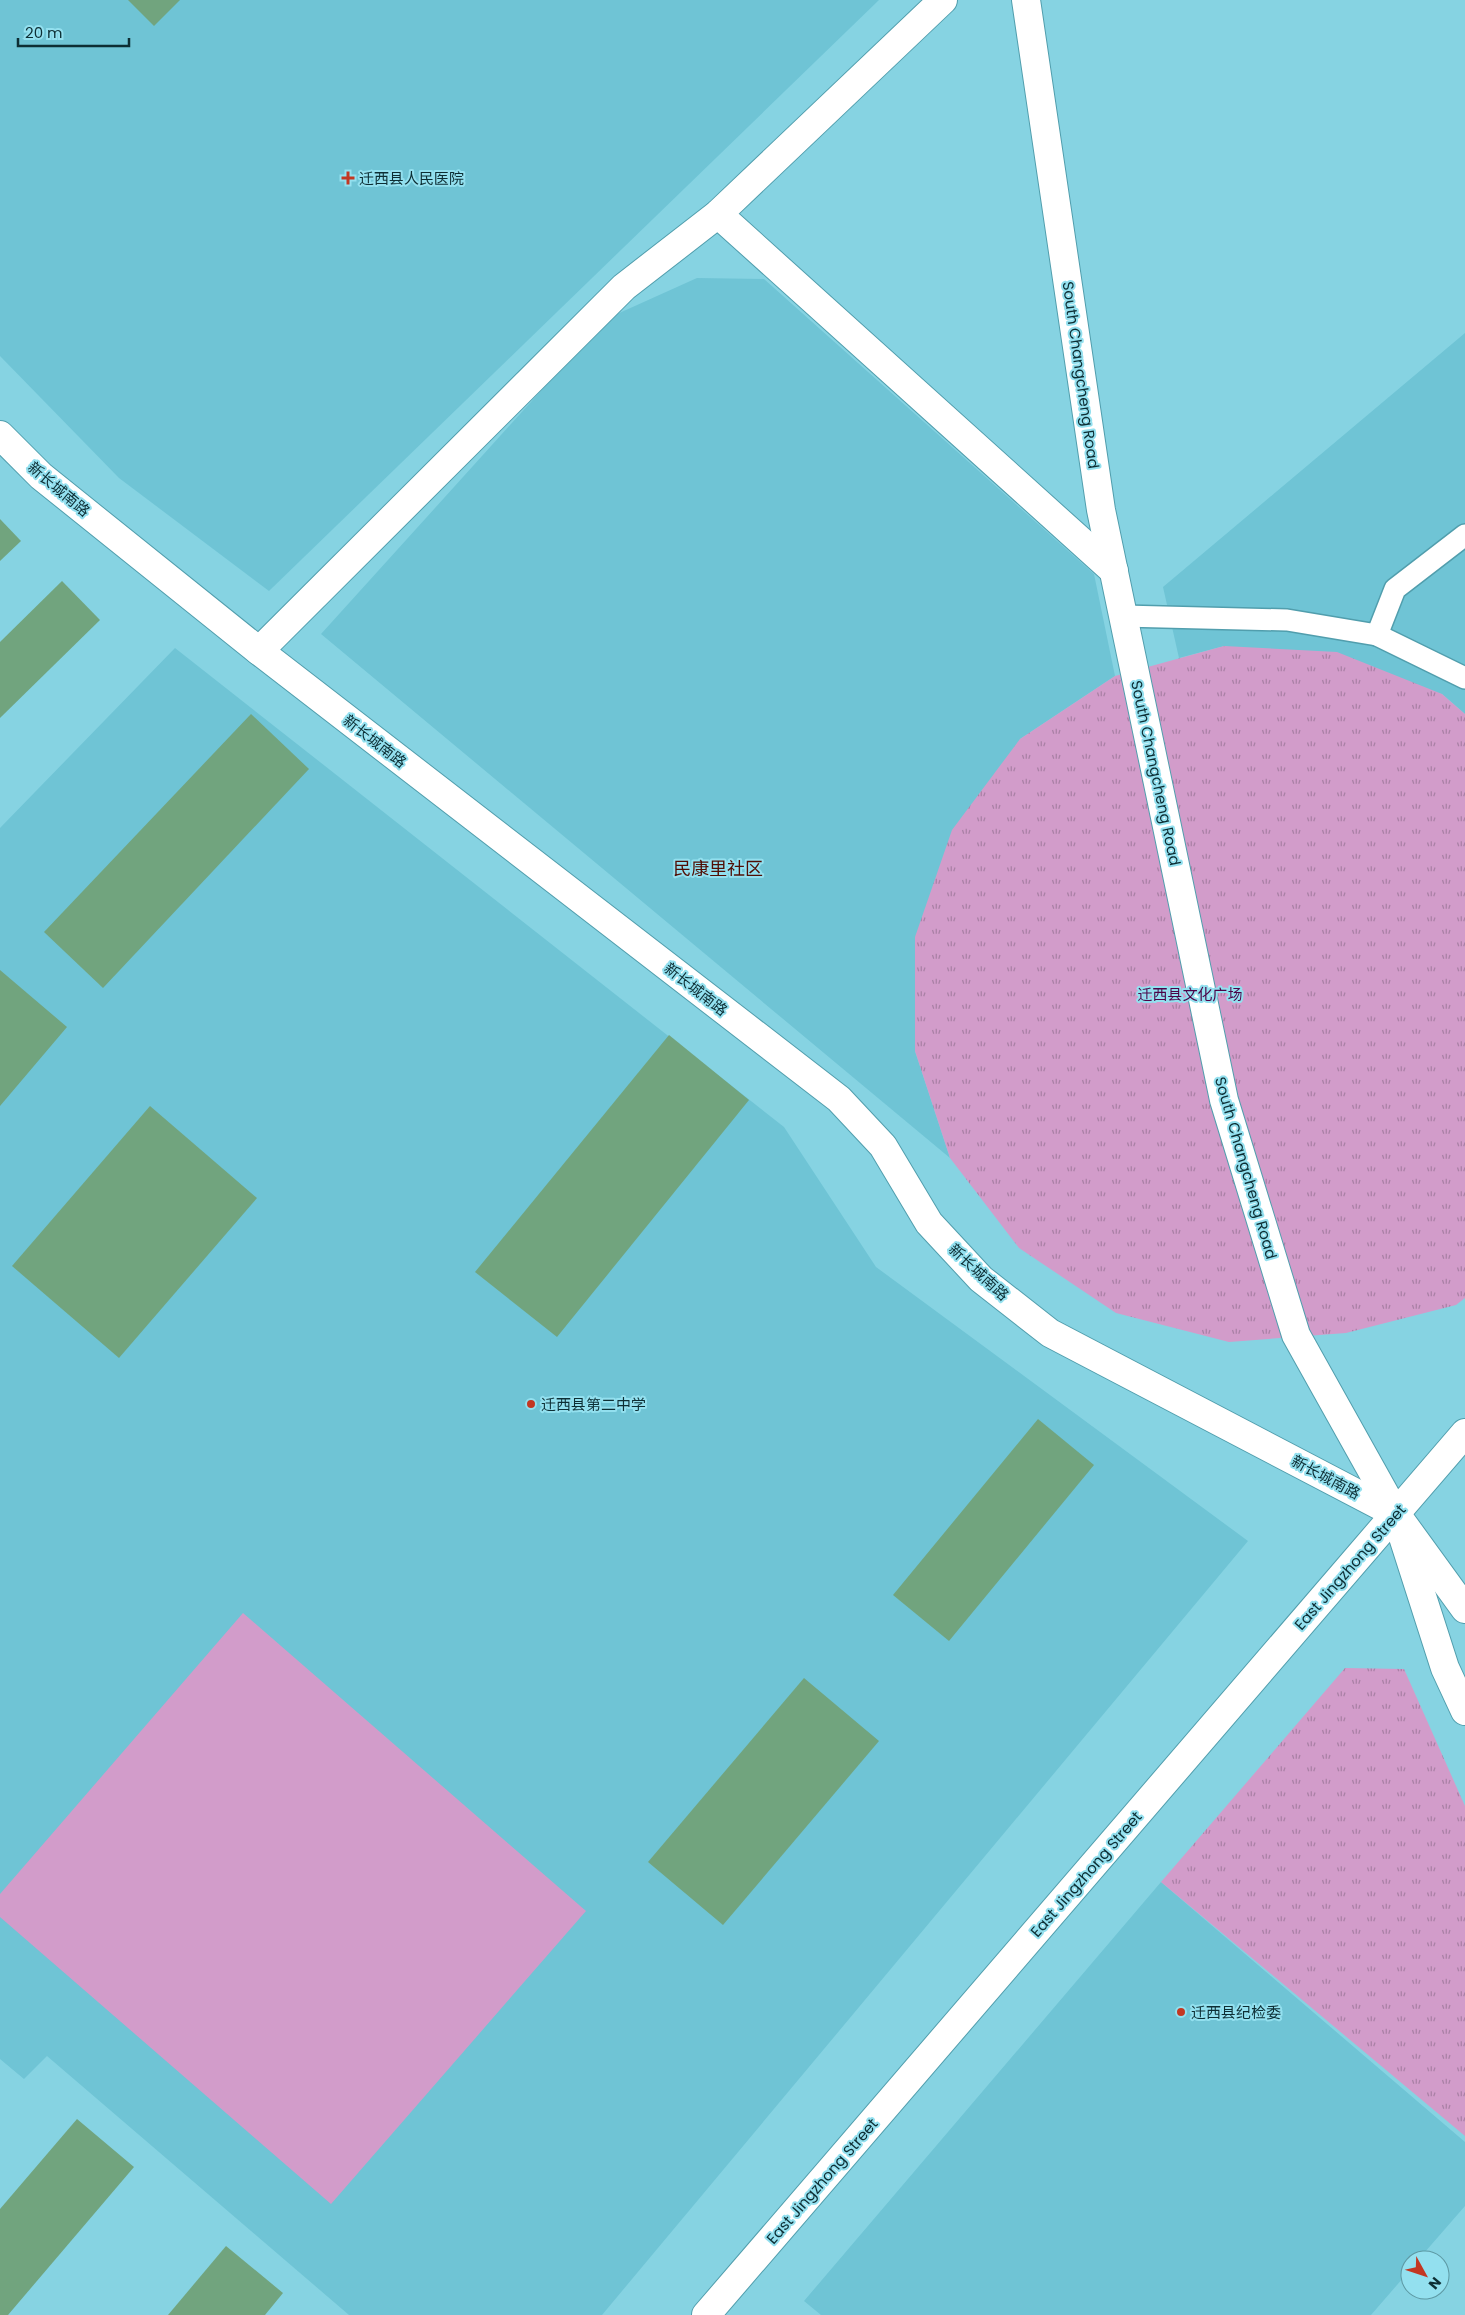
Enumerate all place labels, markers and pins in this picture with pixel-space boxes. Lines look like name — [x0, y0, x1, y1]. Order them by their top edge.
place label: 迁西县人民医院 — [359, 168, 464, 189]
marker: 迁西县人民医院 — [341, 171, 355, 185]
place label: 迁西县第二中学 — [541, 1394, 646, 1415]
marker: 迁西县第二中学 — [525, 1398, 537, 1410]
place label: 迁西县纪检委 — [1191, 2002, 1281, 2023]
marker: 迁西县纪检委 — [1175, 2006, 1187, 2018]

